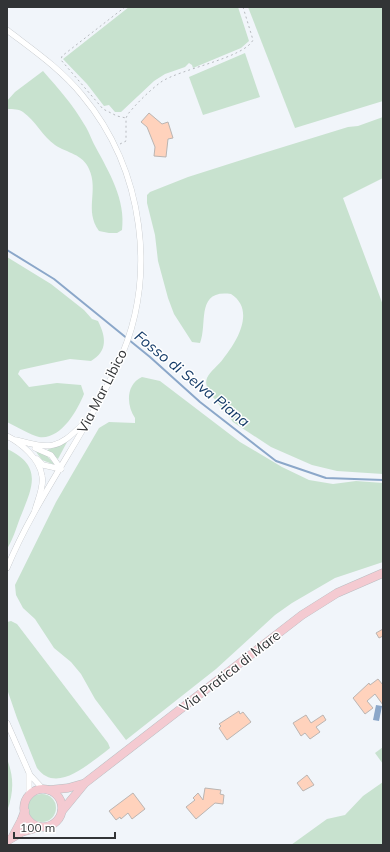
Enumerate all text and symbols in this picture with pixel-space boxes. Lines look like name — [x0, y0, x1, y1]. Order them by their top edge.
water label: Fosso di Selva Piana — [131, 326, 254, 431]
street label: Via Mar Libico — [73, 346, 131, 436]
street label: Via Pratica di Mare — [176, 626, 284, 716]
scale bar — [14, 814, 115, 840]
text: 100 m — [20, 820, 55, 835]

